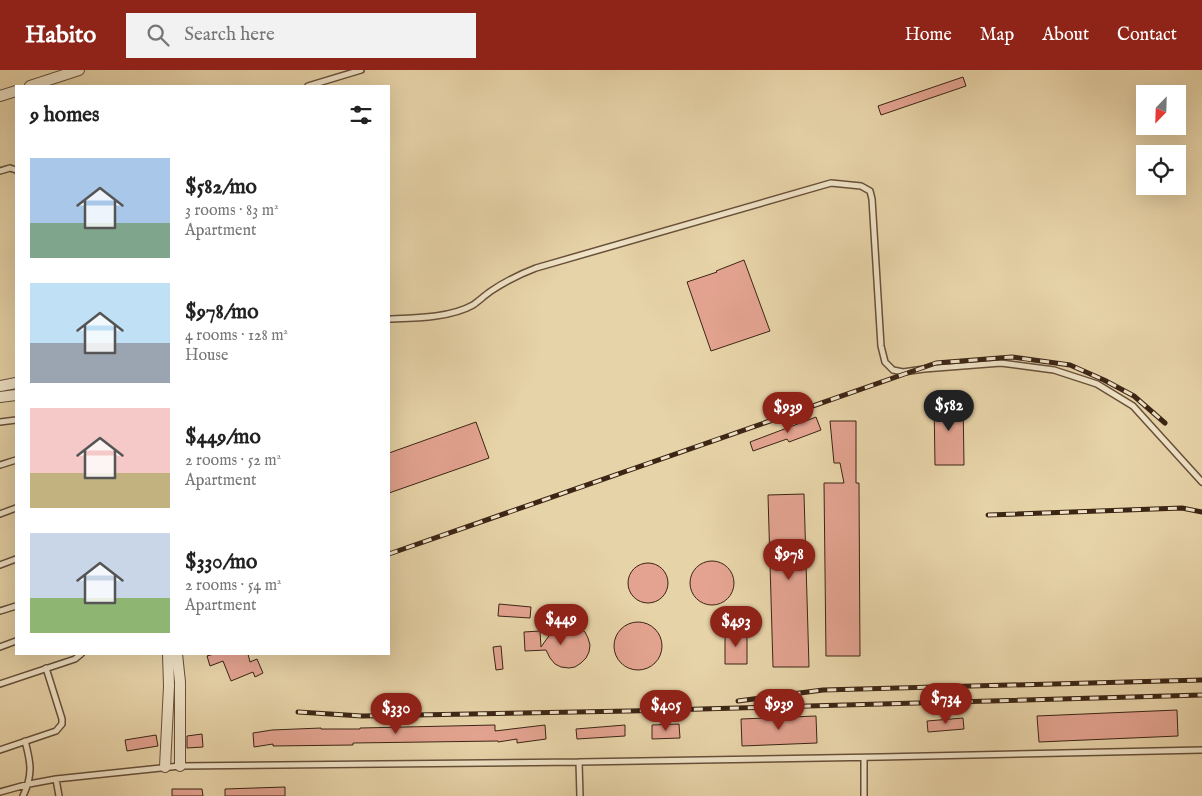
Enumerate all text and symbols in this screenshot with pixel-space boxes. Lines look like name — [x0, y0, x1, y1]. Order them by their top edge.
search box — [126, 13, 476, 58]
text: Habito — [25, 20, 96, 51]
icon: search — [144, 21, 172, 49]
text: Search here — [184, 23, 275, 47]
text: Home — [905, 24, 952, 47]
text: Map — [980, 24, 1014, 47]
text: About — [1042, 24, 1089, 47]
text: Contact — [1117, 24, 1177, 47]
north arrow — [1136, 85, 1186, 135]
map controls — [1136, 85, 1186, 195]
icon: filters — [347, 101, 375, 129]
text: 9 homes — [30, 102, 99, 129]
button: locate — [1136, 145, 1186, 195]
text: $582/mo — [185, 174, 257, 201]
icon: home — [70, 178, 130, 238]
text: 3 rooms · 83 m² — [185, 201, 279, 221]
text: Apartment — [185, 221, 256, 241]
text: $978/mo — [185, 299, 258, 326]
icon: home — [70, 303, 130, 363]
text: 4 rooms · 128 m² — [185, 326, 288, 346]
text: House — [185, 346, 228, 366]
pin: $582 — [919, 390, 979, 432]
pin: $939 — [758, 392, 818, 434]
text: $582 — [935, 396, 963, 416]
text: $939 — [774, 398, 802, 418]
text: $449/mo — [185, 424, 261, 451]
icon: home — [70, 428, 130, 488]
text: 2 rooms · 52 m² — [185, 451, 281, 471]
text: Apartment — [185, 471, 256, 491]
pin: $978 — [759, 538, 819, 581]
text: $978 — [774, 545, 804, 565]
text: $330/mo — [185, 549, 257, 576]
icon: home — [70, 553, 130, 613]
text: 2 rooms · 54 m² — [185, 576, 282, 596]
text: Apartment — [185, 596, 256, 616]
pin: $449 — [531, 604, 591, 646]
pin: $493 — [706, 606, 766, 648]
text: $449 — [545, 610, 577, 630]
text: $493 — [721, 612, 751, 632]
pin: $734 — [916, 682, 976, 725]
pin: $939 — [749, 688, 809, 731]
text: $734 — [931, 689, 961, 709]
pin: $405 — [636, 690, 696, 732]
pin: $330 — [366, 692, 426, 735]
text: $939 — [765, 695, 793, 715]
text: $405 — [651, 696, 681, 716]
text: $330 — [382, 699, 410, 719]

